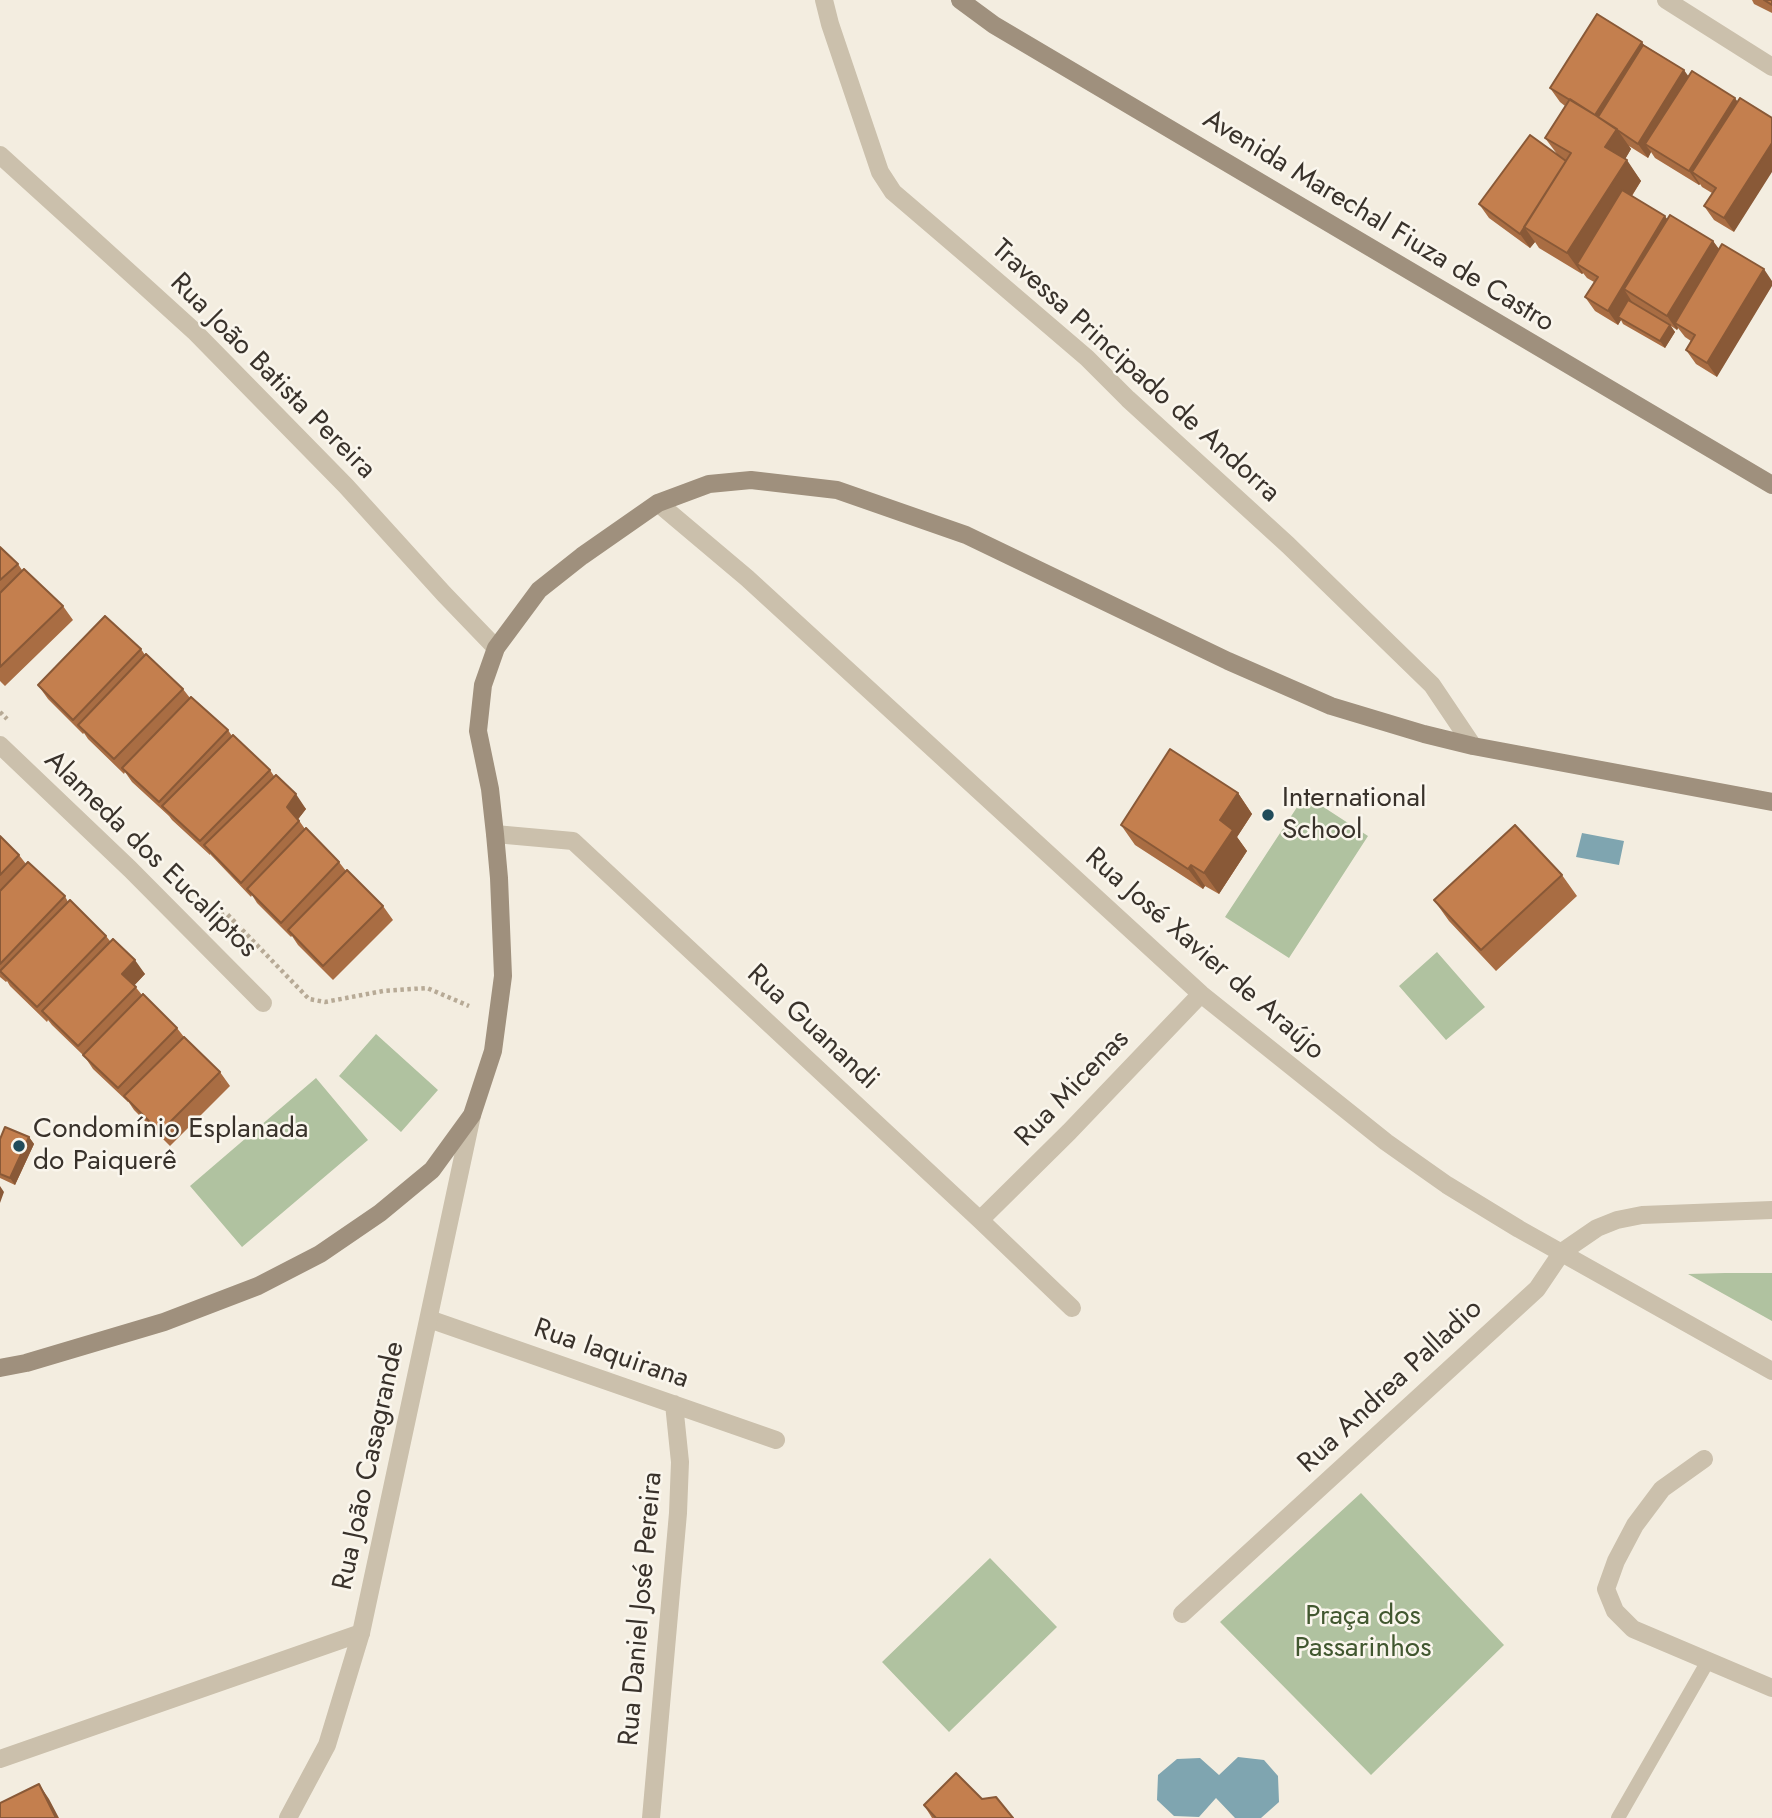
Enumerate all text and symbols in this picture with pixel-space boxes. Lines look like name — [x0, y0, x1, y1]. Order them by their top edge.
street label: Avenida Marechal Fiuza de Castro — [1196, 104, 1560, 340]
street label: Travessa Principado de Andorra — [984, 234, 1286, 510]
street label: Rua João Batista Pereira — [162, 267, 382, 487]
street label: Alameda dos Eucaliptos — [36, 745, 264, 965]
place label: International School — [1282, 782, 1426, 848]
marker: International School — [1260, 807, 1276, 823]
street label: Rua José Xavier de Araújo — [1077, 842, 1331, 1068]
street label: Rua Guanandi — [739, 958, 885, 1098]
street label: Rua Micenas — [1009, 1024, 1137, 1154]
place label: Condomínio Esplanada do Paiquerê — [33, 1113, 308, 1179]
marker: Condomínio Esplanada do Paiquerê — [11, 1138, 27, 1154]
street label: Rua Andrea Palladio — [1292, 1293, 1490, 1481]
street label: Rua Iaquirana — [529, 1313, 693, 1397]
street label: Rua João Casagrande — [327, 1339, 413, 1593]
street label: Rua Daniel José Pereira — [613, 1471, 671, 1747]
park label: Praça dos Passarinhos — [1295, 1600, 1431, 1666]

